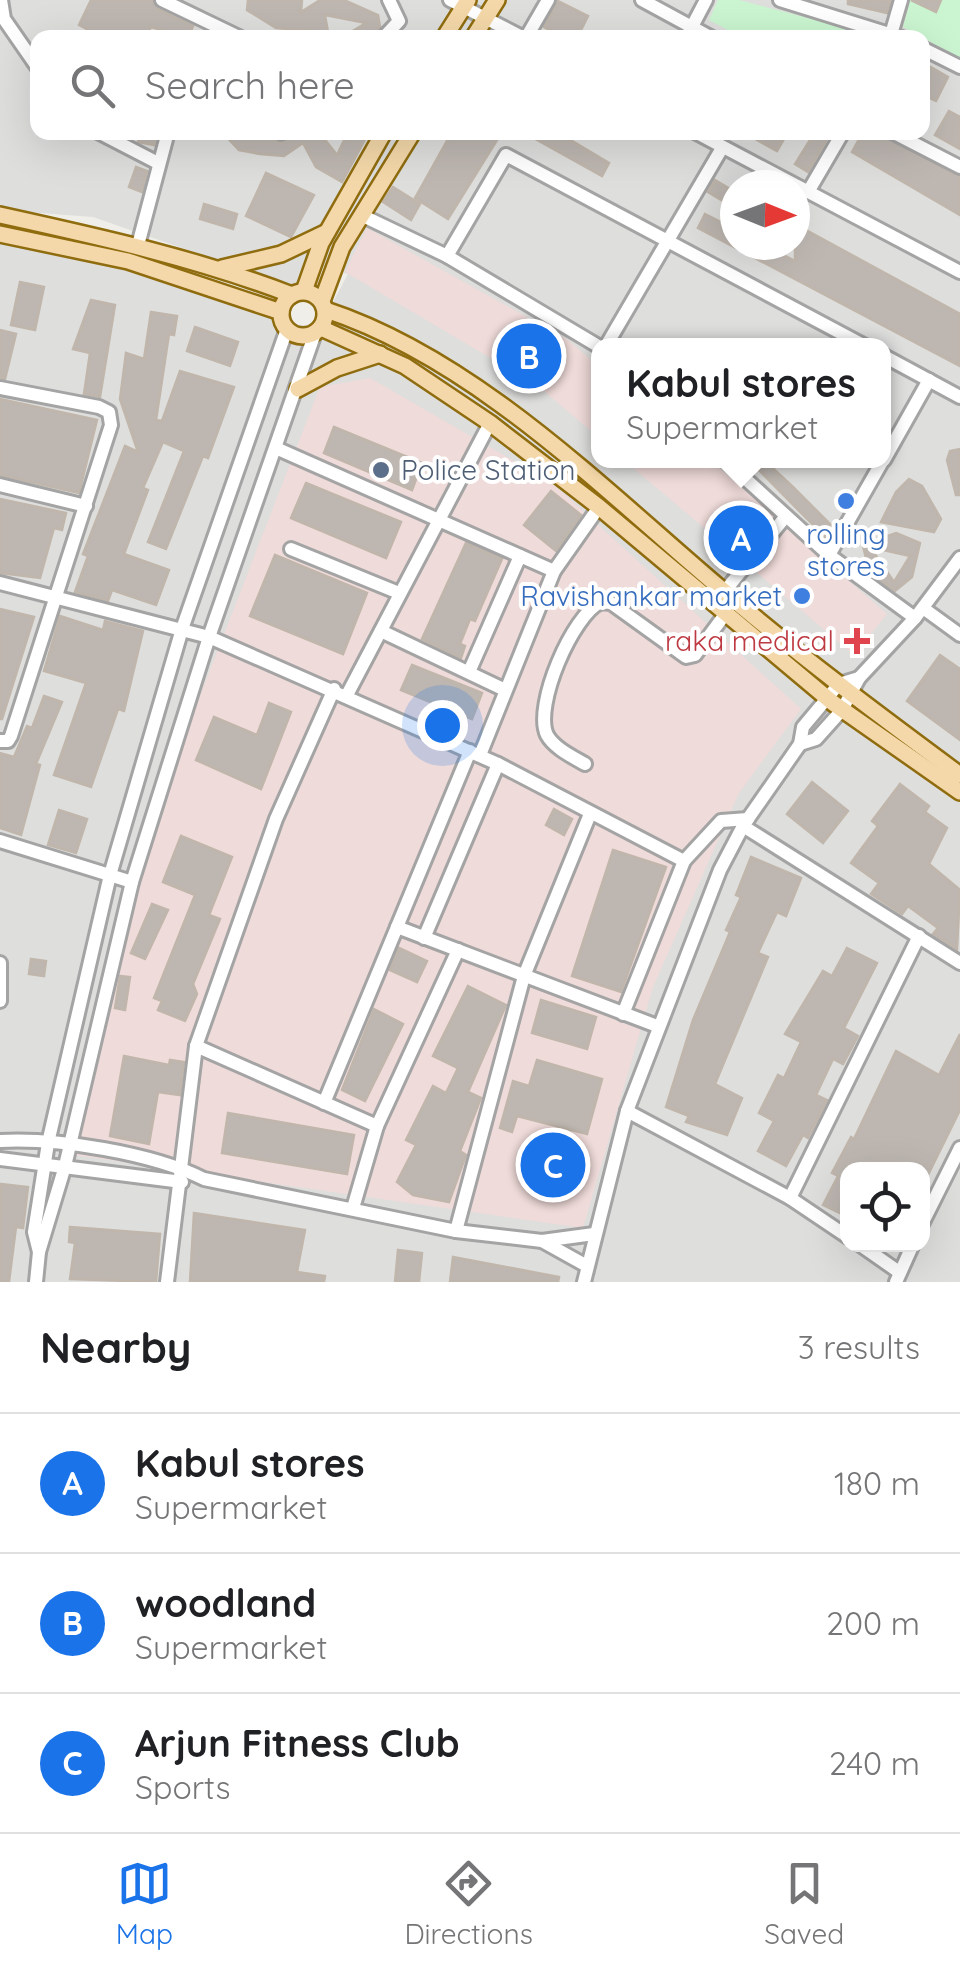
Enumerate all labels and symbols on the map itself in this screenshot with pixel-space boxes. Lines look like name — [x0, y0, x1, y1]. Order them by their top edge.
north arrow — [720, 170, 810, 260]
pin: B — [496, 318, 562, 394]
place label: Police Station — [401, 452, 576, 487]
marker: Police Station — [370, 459, 392, 481]
marker: rolling stores — [835, 490, 857, 512]
pin: A — [708, 500, 774, 576]
place label: rolling stores — [806, 516, 886, 583]
place label: Ravishankar market — [520, 578, 782, 613]
marker: Ravishankar market — [791, 585, 813, 607]
place label: raka medical — [665, 623, 834, 658]
marker: raka medical — [844, 628, 870, 654]
your location — [417, 700, 468, 751]
pin: C — [520, 1128, 586, 1202]

